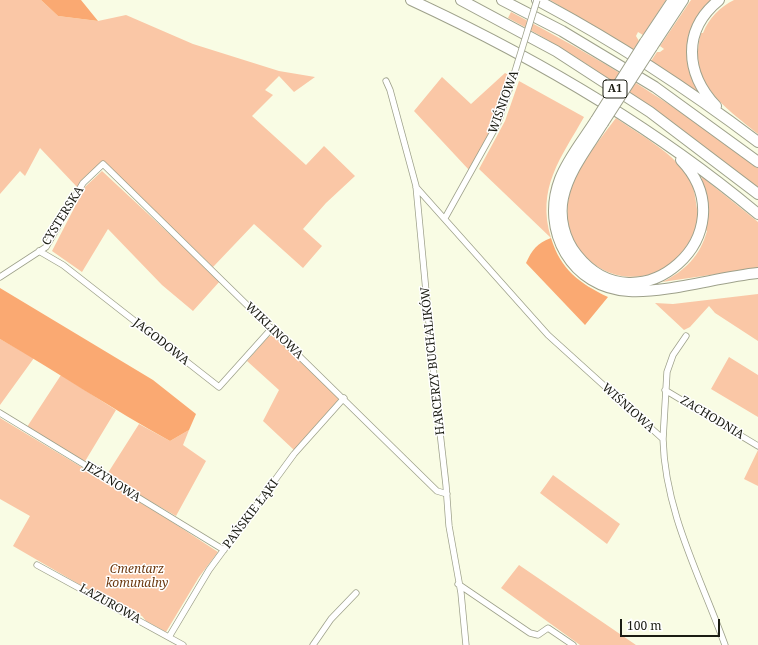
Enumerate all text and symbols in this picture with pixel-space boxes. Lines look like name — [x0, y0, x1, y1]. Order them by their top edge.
street label: WIŚNIOWA — [486, 69, 522, 135]
road number: A1 — [603, 80, 627, 98]
street label: CYSTERSKA — [39, 184, 87, 248]
street label: HARCERZY BUCHALIKÓW — [418, 286, 448, 436]
street label: WIKLINOWA — [242, 300, 306, 362]
street label: JAGODOWA — [130, 316, 192, 368]
street label: WIŚNIOWA — [599, 381, 657, 435]
street label: ZACHODNIA — [677, 393, 747, 443]
street label: JEŻYNOWA — [81, 459, 143, 505]
street label: PAŃSKIE ŁĄKI — [220, 477, 282, 551]
park label: Cmentarz komunalny — [106, 563, 168, 591]
street label: LAZUROWA — [77, 581, 143, 627]
scale bar — [622, 611, 722, 637]
text: 100 m — [627, 617, 662, 634]

